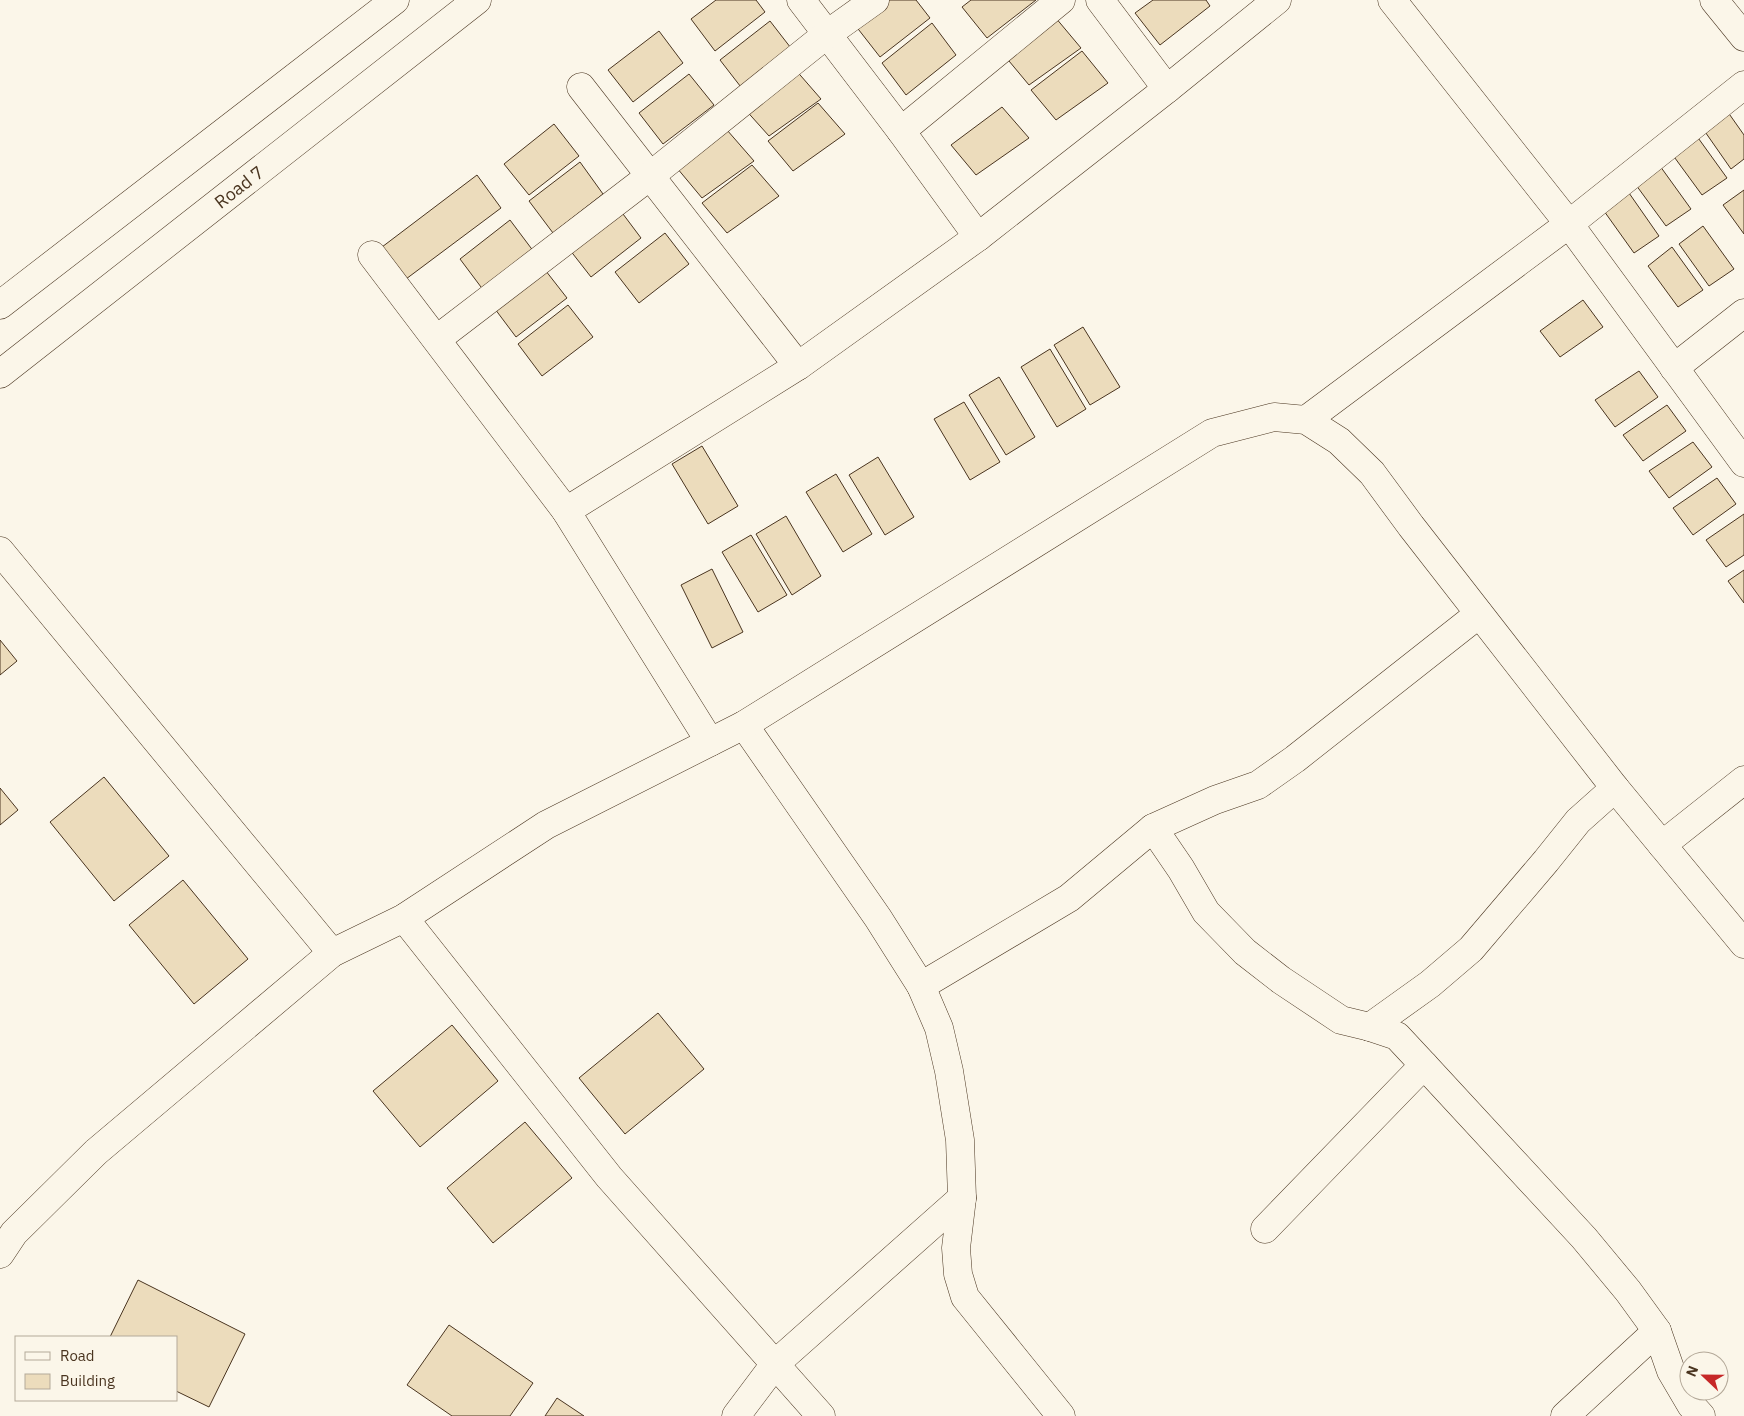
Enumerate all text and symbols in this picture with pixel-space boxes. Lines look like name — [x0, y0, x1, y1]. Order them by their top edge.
street label: Road 7 — [210, 161, 268, 213]
legend — [15, 1336, 178, 1401]
text: Road — [60, 1346, 95, 1365]
north arrow — [1679, 1351, 1729, 1401]
text: N — [1682, 1363, 1702, 1379]
text: Building — [60, 1371, 115, 1390]

